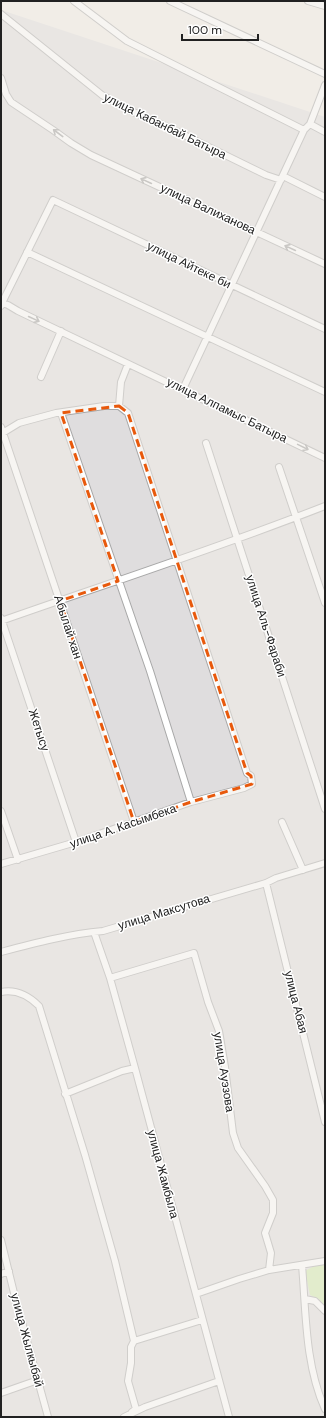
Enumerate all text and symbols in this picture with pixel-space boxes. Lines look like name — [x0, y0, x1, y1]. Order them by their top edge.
scale bar — [182, 16, 258, 42]
text: 100 m — [188, 22, 222, 38]
street label: улица Кабанбай Батыра — [101, 89, 229, 163]
one-way arrow — [53, 129, 64, 138]
one-way arrow — [141, 177, 153, 184]
street label: улица Валиханова — [158, 180, 258, 238]
street label: улица Айтеке би — [144, 238, 234, 292]
one-way arrow — [284, 244, 296, 251]
one-way arrow — [28, 316, 40, 323]
street label: улица Алпамыс Батыра — [164, 374, 290, 446]
one-way arrow — [296, 444, 308, 451]
street label: улица Аль-Фараби — [242, 573, 290, 679]
street label: Абылай хан — [50, 593, 86, 661]
street label: Жетысу — [25, 707, 53, 753]
street label: улица А. Касымбека — [68, 800, 179, 852]
street label: улица Максутова — [116, 890, 212, 934]
street label: улица Абая — [280, 969, 312, 1035]
street label: улица Ауэзова — [210, 1031, 238, 1114]
street label: улица Жамбыла — [143, 1128, 183, 1221]
street label: улица Жылкыбай — [7, 1291, 47, 1389]

